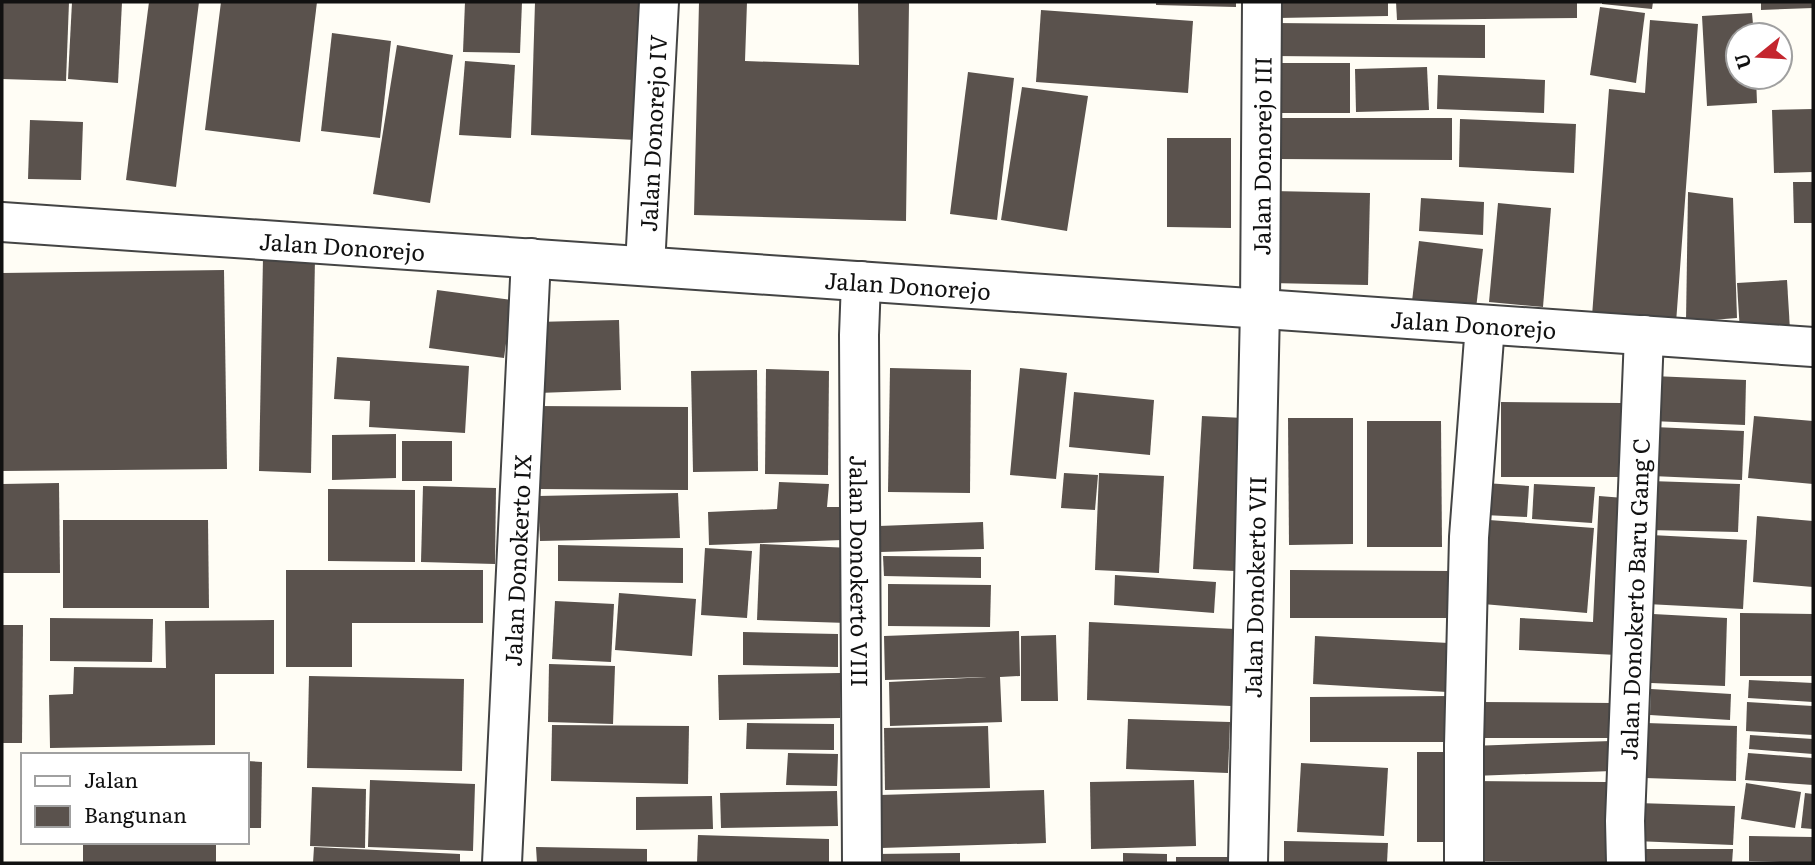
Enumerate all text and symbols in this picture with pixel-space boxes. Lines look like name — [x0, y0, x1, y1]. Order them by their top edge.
north arrow — [1724, 21, 1794, 91]
street label: Jalan Donorejo IV — [630, 34, 674, 233]
text: U — [1726, 50, 1758, 73]
street label: Jalan Donorejo III — [1243, 56, 1279, 256]
street label: Jalan Donorejo — [258, 223, 426, 268]
street label: Jalan Donorejo — [824, 262, 992, 307]
street label: Jalan Donorejo — [1389, 301, 1558, 346]
street label: Jalan Donokerto Baru Gang C — [1610, 437, 1657, 761]
street label: Jalan Donokerto IX — [494, 453, 539, 667]
street label: Jalan Donokerto VIII — [843, 455, 878, 687]
street label: Jalan Donokerto VII — [1235, 475, 1273, 699]
legend — [21, 753, 248, 844]
text: Jalan — [84, 763, 138, 794]
text: Bangunan — [84, 798, 187, 829]

